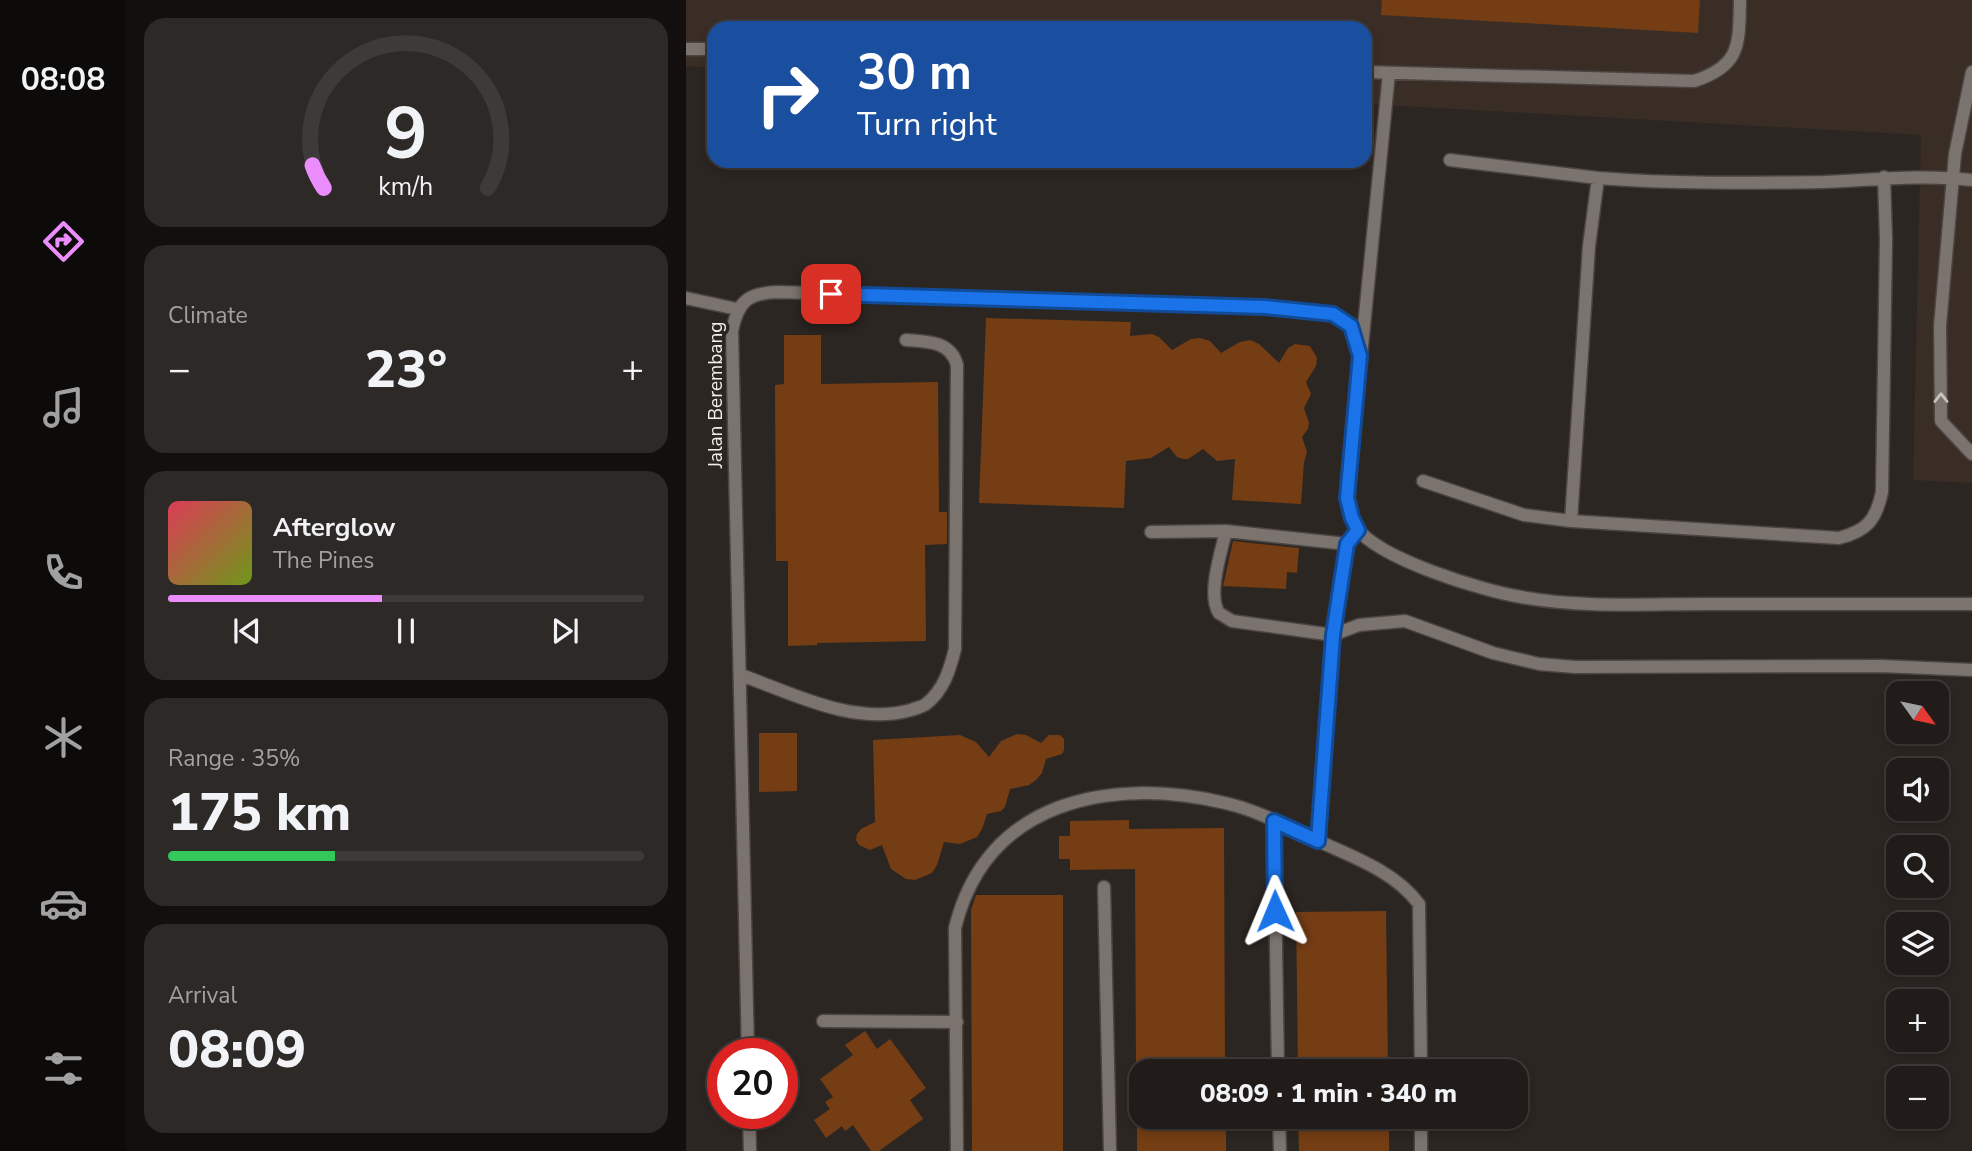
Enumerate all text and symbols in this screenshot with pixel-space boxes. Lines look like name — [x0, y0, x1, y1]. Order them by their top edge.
text: 30 m — [857, 39, 972, 106]
icon: right — [742, 49, 833, 140]
text: 08:08 — [21, 58, 105, 101]
text: 9 — [384, 85, 428, 185]
text: Turn right — [857, 103, 997, 146]
text: km/h — [378, 170, 434, 204]
icon: directions — [39, 217, 88, 266]
pin — [801, 264, 861, 324]
icon: arrive — [812, 275, 850, 313]
text: Climate — [168, 300, 248, 331]
street label: Jalan Berembang — [703, 322, 729, 469]
text: 23° — [365, 334, 447, 405]
text: − — [168, 344, 191, 395]
text: + — [621, 344, 644, 395]
icon: music — [39, 383, 88, 432]
one-way arrow — [1933, 392, 1949, 403]
text: Afterglow — [273, 510, 396, 545]
text: The Pines — [273, 545, 374, 576]
icon: phone — [39, 548, 88, 597]
icon: previous — [228, 612, 266, 650]
icon: pause — [387, 612, 425, 650]
icon: next — [546, 612, 584, 650]
north arrow — [1886, 681, 1950, 744]
map controls — [1886, 681, 1949, 1129]
icon: climate — [39, 713, 88, 762]
text: Range · 35% — [168, 743, 300, 774]
button: sound — [1886, 758, 1949, 821]
text: 175 km — [168, 777, 351, 848]
button: search — [1886, 835, 1949, 898]
position arrow — [1238, 874, 1312, 948]
icon: car — [39, 879, 88, 928]
button: layers — [1886, 912, 1949, 975]
text: Arrival — [168, 980, 237, 1011]
button: + — [1886, 989, 1949, 1052]
text: 08:09 — [168, 1014, 306, 1085]
speed limit sign: 20 — [707, 1038, 798, 1129]
icon: filters — [39, 1044, 88, 1093]
button: − — [1886, 1066, 1949, 1129]
text: 08:09 · 1 min · 340 m — [1200, 1076, 1457, 1111]

